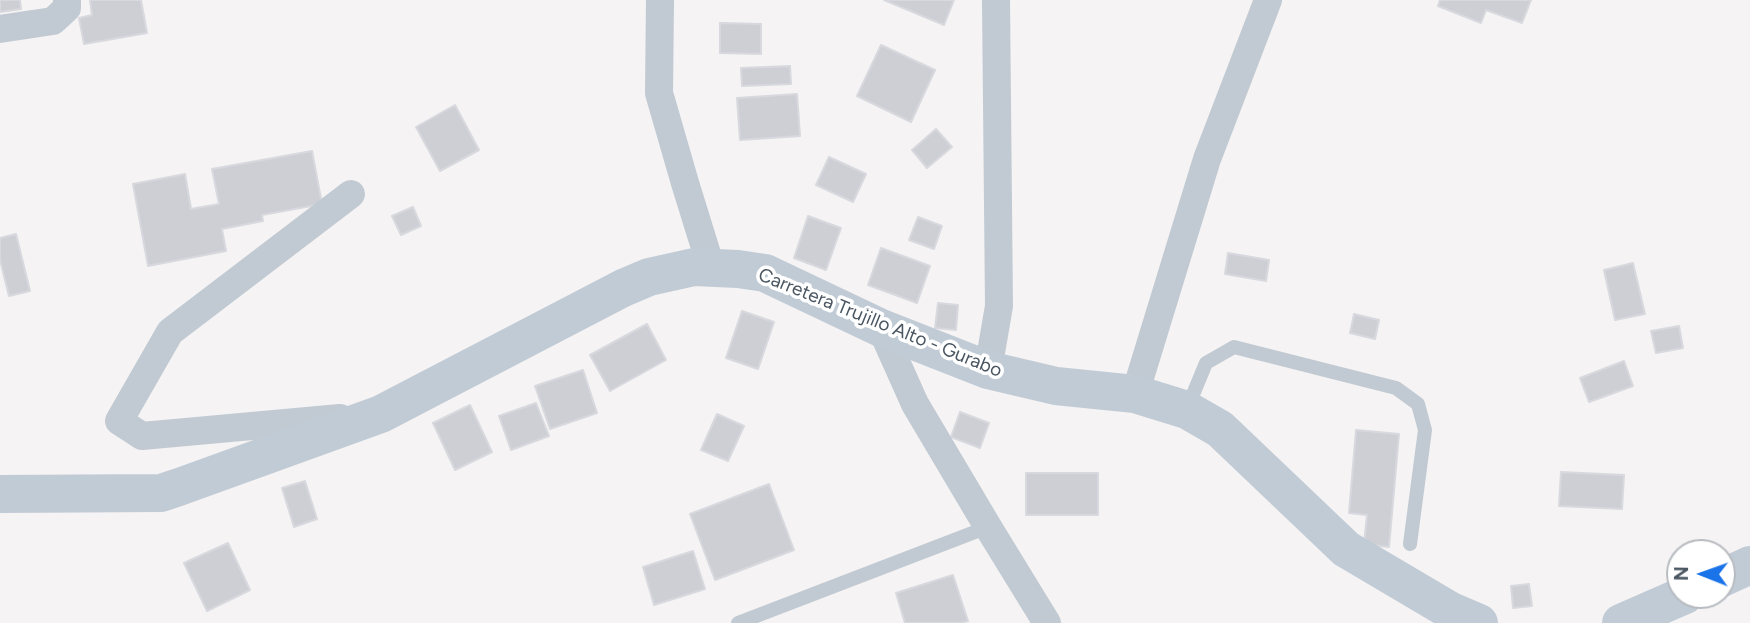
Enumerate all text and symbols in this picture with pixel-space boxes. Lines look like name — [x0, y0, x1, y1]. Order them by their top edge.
street label: Carretera Trujillo Alto - Gurabo — [755, 264, 1005, 382]
north arrow — [1666, 539, 1736, 609]
text: N — [1670, 566, 1693, 581]

